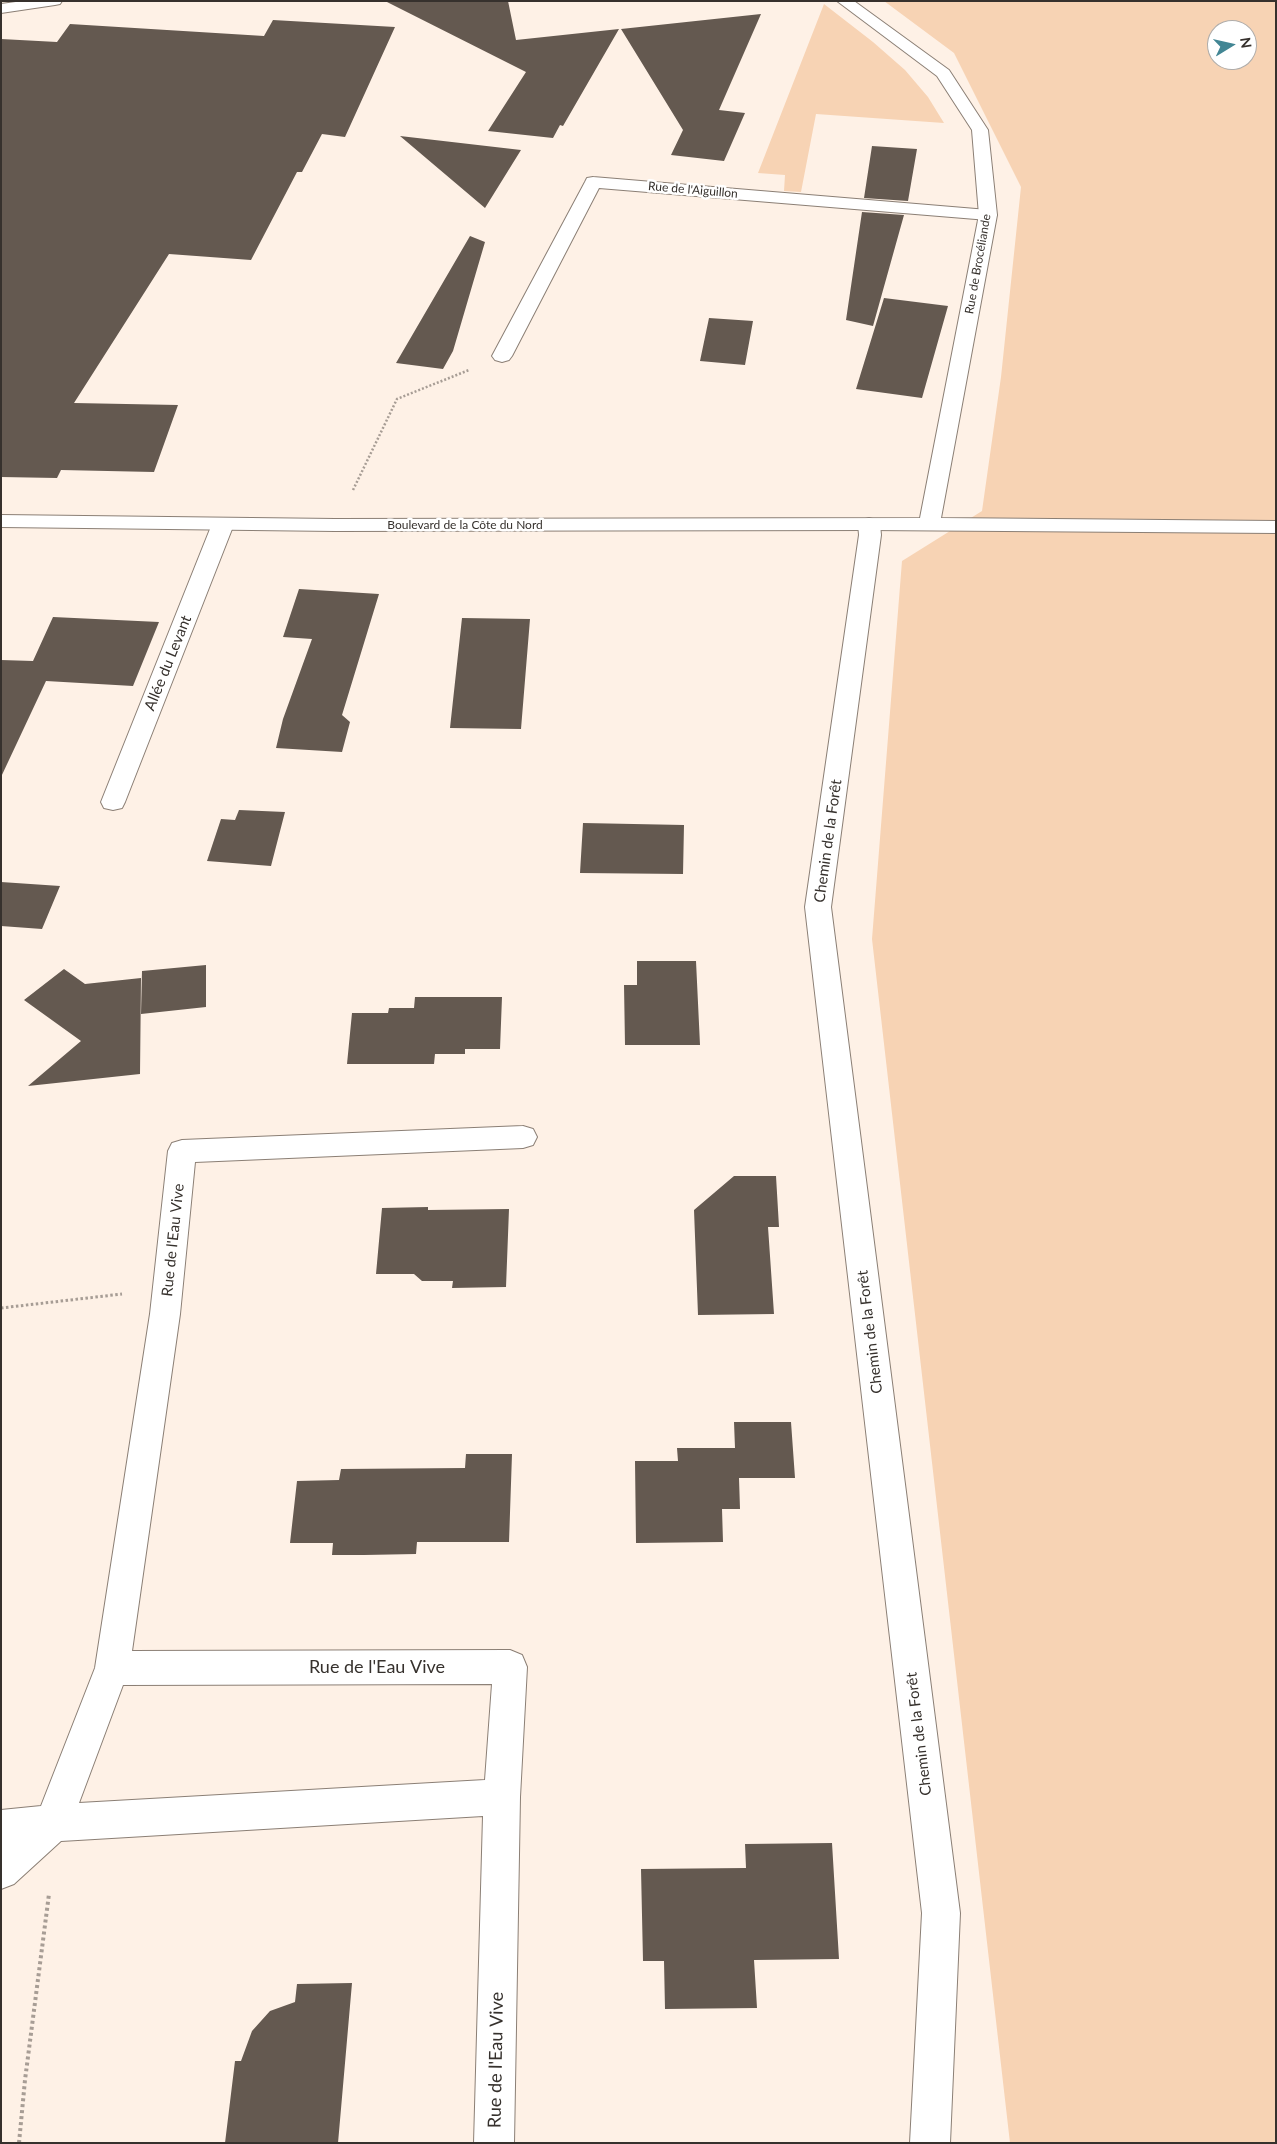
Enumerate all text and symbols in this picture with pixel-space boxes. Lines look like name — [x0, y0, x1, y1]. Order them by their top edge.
north arrow — [1207, 20, 1257, 70]
text: N — [1237, 36, 1256, 49]
street label: Rue de l'Aiguillon — [648, 179, 738, 201]
street label: Rue de Brocéliande — [962, 213, 994, 315]
street label: Boulevard de la Côte du Nord — [387, 518, 543, 532]
street label: Allée du Levant — [141, 613, 195, 713]
street label: Chemin de la Forêt — [810, 778, 846, 904]
street label: Rue de l'Eau Vive — [158, 1183, 188, 1297]
street label: Chemin de la Forêt — [853, 1269, 887, 1395]
street label: Rue de l'Eau Vive — [309, 1656, 445, 1678]
street label: Chemin de la Forêt — [902, 1671, 936, 1797]
street label: Rue de l'Eau Vive — [484, 1992, 508, 2128]

